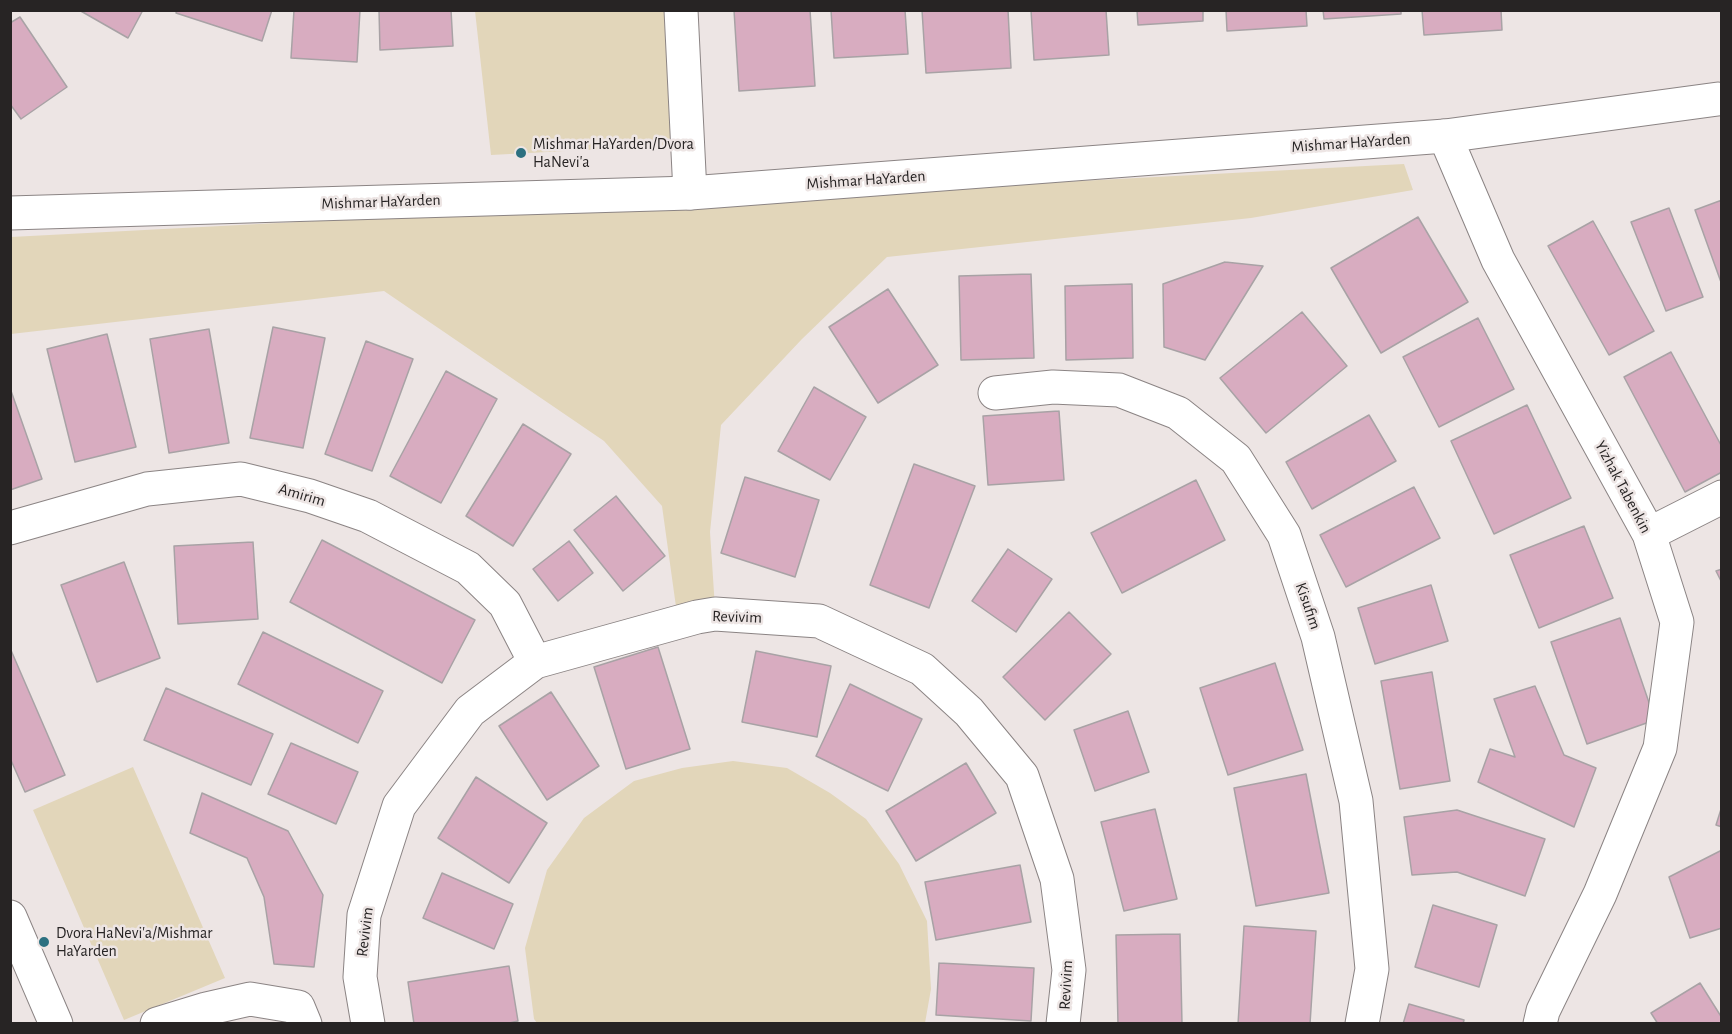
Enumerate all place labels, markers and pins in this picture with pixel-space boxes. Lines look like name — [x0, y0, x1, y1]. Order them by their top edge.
place label: Mishmar HaYarden/Dvora HaNevi'a — [533, 134, 694, 172]
marker: Mishmar HaYarden/Dvora HaNevi'a — [514, 146, 528, 160]
place label: Dvora HaNevi'a/Mishmar HaYarden — [56, 923, 213, 961]
marker: Dvora HaNevi'a/Mishmar HaYarden — [37, 935, 51, 949]

